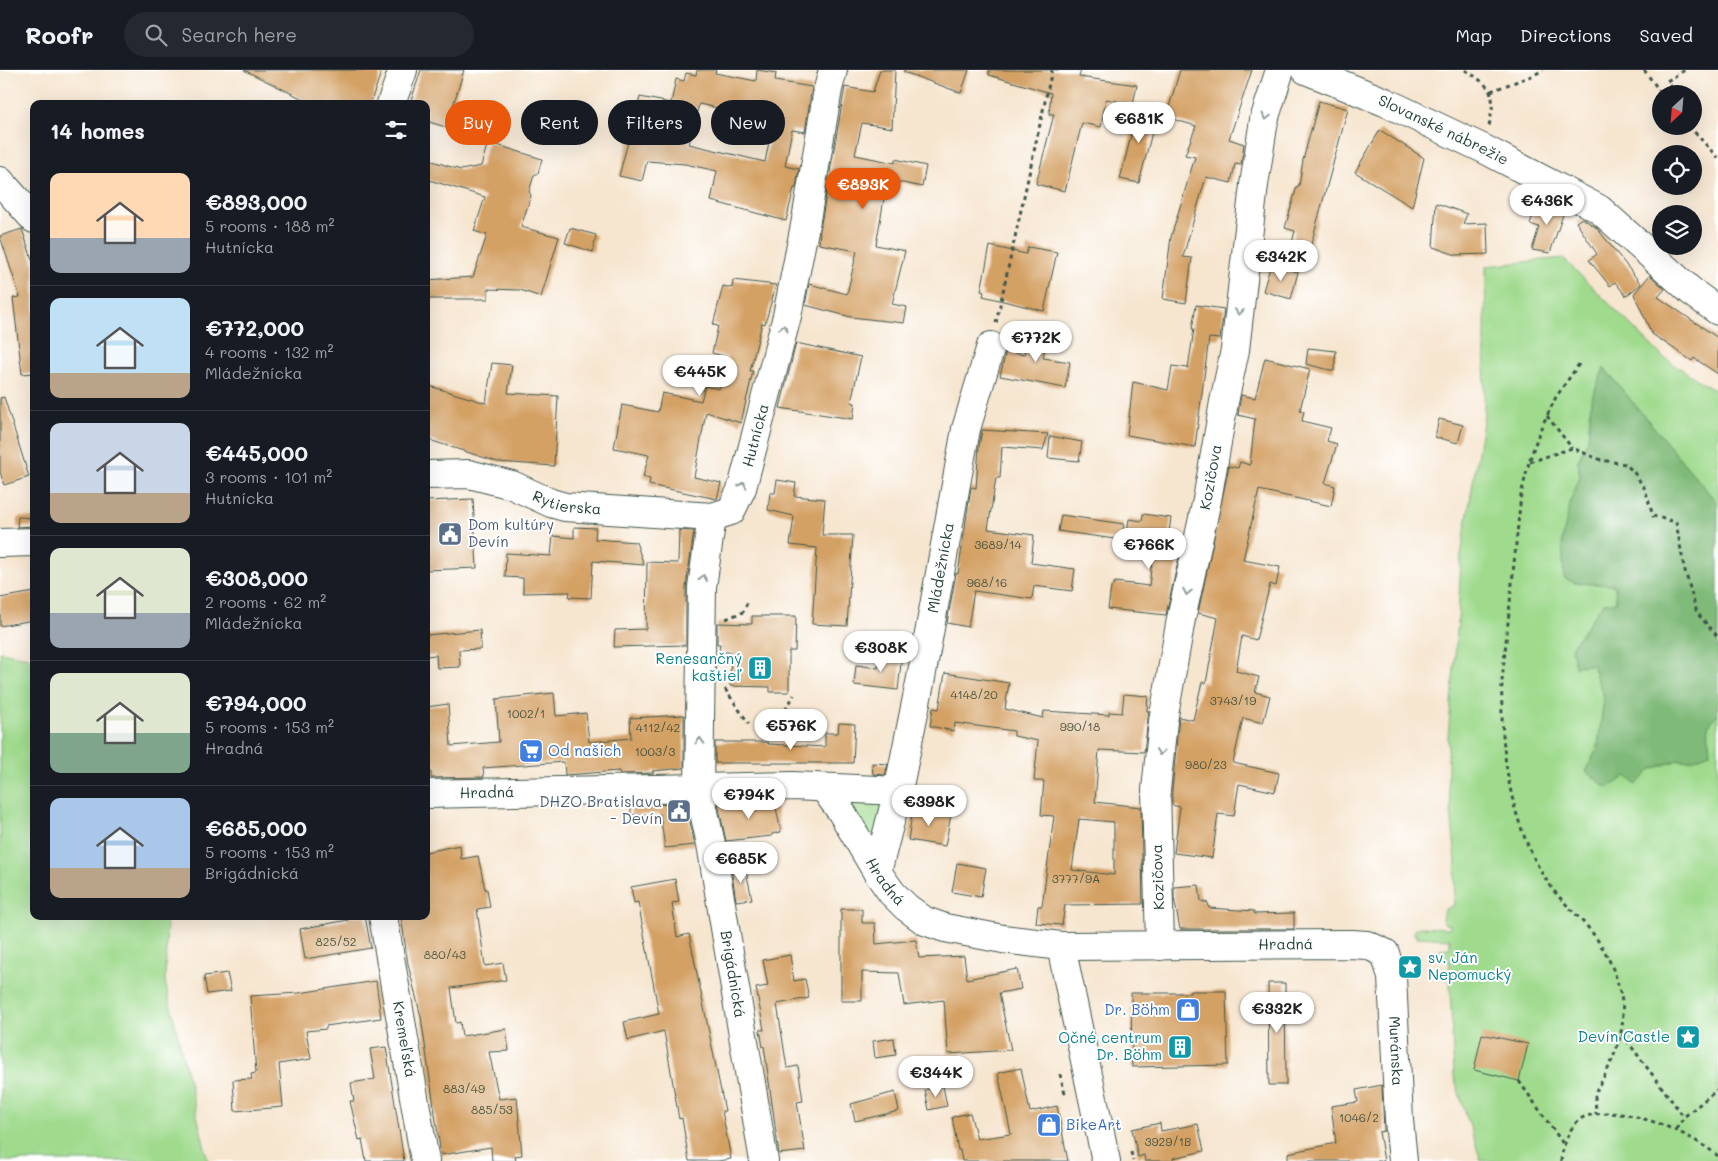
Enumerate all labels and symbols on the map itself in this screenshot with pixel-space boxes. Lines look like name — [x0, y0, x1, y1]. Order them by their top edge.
north arrow — [1652, 85, 1702, 135]
street label: Slovanské nábrežie — [1376, 89, 1512, 169]
pin: €681K — [1104, 102, 1174, 144]
one-way arrow — [1261, 112, 1272, 121]
pin: €893K — [828, 168, 898, 210]
pin: €436K — [1512, 184, 1582, 226]
pin: €342K — [1246, 240, 1316, 282]
one-way arrow — [1234, 309, 1245, 317]
pin: €772K — [1001, 320, 1071, 363]
one-way arrow — [778, 323, 789, 332]
pin: €445K — [665, 354, 735, 397]
street label: Hutnícka — [737, 401, 773, 469]
street label: Kozičova — [1194, 443, 1225, 511]
one-way arrow — [737, 481, 747, 489]
street label: Rytierska — [530, 485, 602, 518]
place label: Dom kultúry Devín — [468, 514, 554, 551]
public building icon: Dom kultúry Devín — [437, 521, 463, 547]
street label: Mládežnícka — [922, 521, 958, 614]
pin: €766K — [1114, 528, 1184, 570]
house number: 3689/14 — [974, 536, 1022, 552]
one-way arrow — [698, 574, 708, 583]
house number: 968/16 — [967, 574, 1007, 590]
one-way arrow — [1182, 588, 1193, 597]
pin: €308K — [846, 630, 916, 673]
place label: Renesančný kaštieľ — [656, 648, 742, 685]
building icon: Renesančný kaštieľ — [747, 655, 773, 681]
house number: 4148/20 — [950, 686, 998, 702]
house number: 3743/19 — [1210, 692, 1256, 708]
house number: 1002/1 — [507, 705, 545, 721]
pin: €576K — [756, 708, 826, 751]
house number: 990/18 — [1060, 718, 1100, 734]
house number: 4112/42 — [636, 719, 680, 735]
one-way arrow — [695, 736, 705, 744]
supermarket icon: Od našich — [518, 738, 544, 764]
place label: Od našich — [548, 740, 621, 760]
house number: 1003/3 — [635, 743, 675, 759]
one-way arrow — [1155, 749, 1166, 757]
house number: 980/23 — [1185, 756, 1227, 772]
pin: €794K — [714, 778, 784, 820]
street label: Hradná — [459, 781, 515, 802]
pin: €398K — [894, 784, 964, 827]
place label: DHZO Bratislava - Devín — [539, 791, 662, 828]
public building icon: DHZO Bratislava - Devín — [666, 798, 692, 824]
pin: €685K — [706, 842, 776, 884]
street label: Kozičova — [1146, 844, 1168, 910]
street label: Hradná — [862, 854, 910, 909]
house number: 3777/9A — [1052, 870, 1100, 886]
street label: Brigádnická — [717, 929, 751, 1019]
house number: 825/52 — [316, 933, 356, 949]
street label: Hradná — [1258, 933, 1313, 954]
house number: 880/43 — [424, 946, 466, 962]
place label: sv. Ján Nepomucký — [1428, 947, 1511, 984]
place icon: sv. Ján Nepomucký — [1397, 954, 1423, 980]
pin: €332K — [1242, 992, 1312, 1034]
shop icon: Dr. Böhm — [1175, 997, 1201, 1023]
street label: Kremeľská — [389, 999, 421, 1079]
place label: Dr. Böhm — [1104, 999, 1170, 1019]
street label: Muránska — [1385, 1015, 1408, 1086]
place icon: Devín Castle — [1675, 1024, 1701, 1050]
place label: Devín Castle — [1578, 1026, 1670, 1046]
place label: Očné centrum Dr. Böhm — [1058, 1027, 1162, 1064]
building icon: Očné centrum Dr. Böhm — [1167, 1034, 1193, 1060]
pin: €344K — [901, 1056, 971, 1098]
house number: 883/49 — [443, 1080, 485, 1096]
house number: 885/53 — [471, 1101, 513, 1117]
house number: 1046/2 — [1339, 1109, 1379, 1125]
shop icon: BikeArt — [1036, 1112, 1062, 1138]
place label: BikeArt — [1066, 1114, 1122, 1134]
house number: 3929/1B — [1144, 1133, 1192, 1149]

